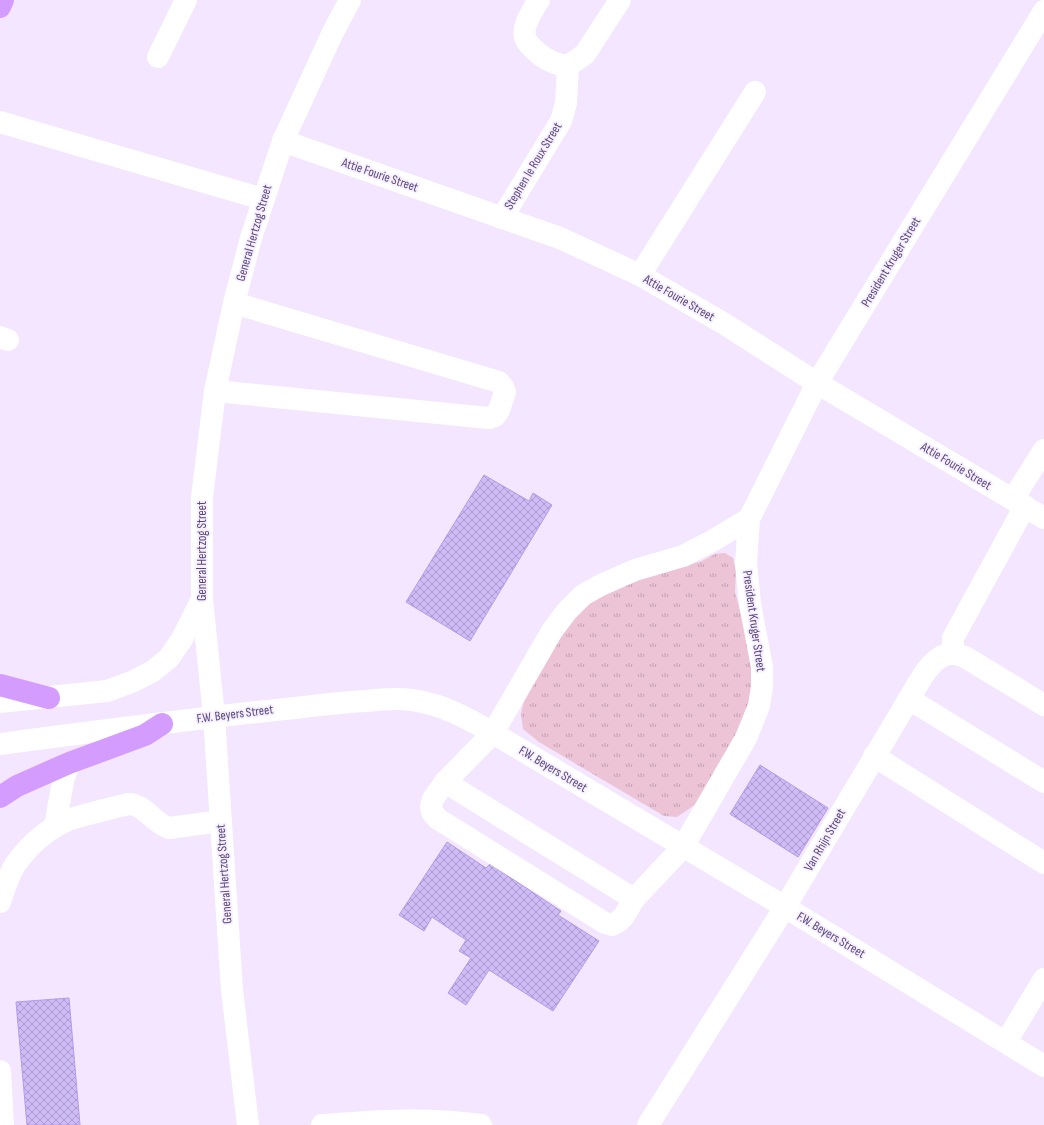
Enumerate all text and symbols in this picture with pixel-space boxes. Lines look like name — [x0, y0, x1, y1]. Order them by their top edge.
street label: Stephen le Roux Street — [501, 119, 565, 213]
street label: Attie Fourie Street — [339, 154, 420, 196]
street label: General Hertzog Street — [233, 183, 275, 283]
street label: President Kruger Street — [858, 214, 924, 310]
street label: Attie Fourie Street — [640, 271, 718, 325]
street label: Attie Fourie Street — [917, 438, 994, 493]
street label: General Hertzog Street — [194, 501, 210, 601]
street label: President Kruger Street — [739, 569, 769, 673]
street label: F.W. Beyers Street — [196, 701, 274, 727]
street label: F.W. Beyers Street — [516, 742, 590, 796]
street label: Van Rhijn Street — [801, 806, 849, 874]
street label: General Hertzog Street — [213, 824, 235, 924]
street label: F.W. Beyers Street — [794, 908, 868, 962]

